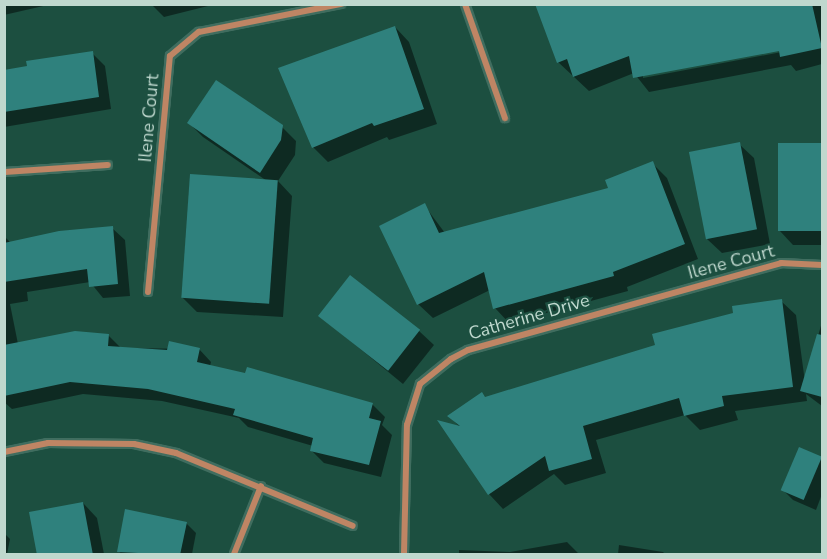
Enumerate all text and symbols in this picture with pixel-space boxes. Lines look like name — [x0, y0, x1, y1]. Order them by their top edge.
street label: Ilene Court — [134, 73, 164, 163]
street label: Ilene Court — [685, 240, 777, 284]
street label: Catherine Drive — [466, 289, 592, 345]

